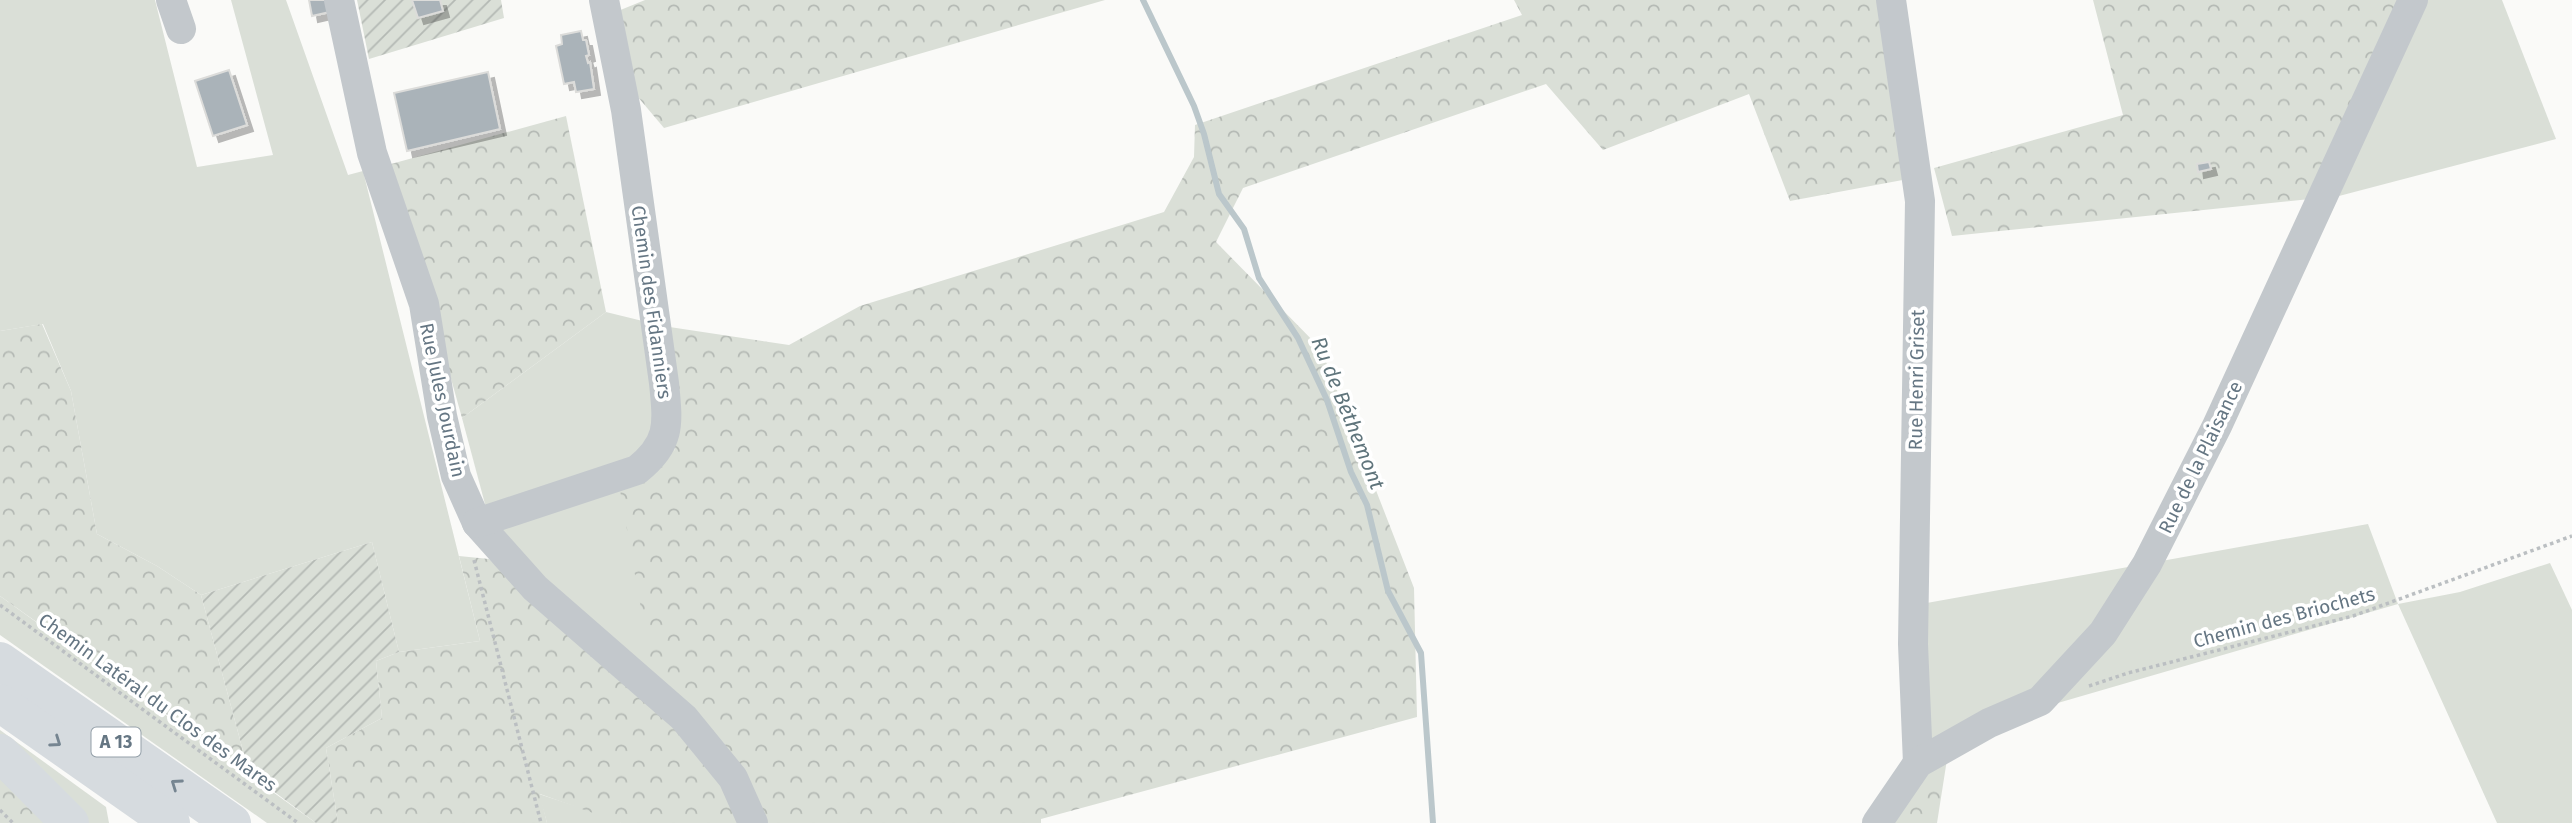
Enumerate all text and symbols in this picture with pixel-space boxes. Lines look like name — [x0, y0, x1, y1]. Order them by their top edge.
street label: Chemin des Fidanniers — [627, 204, 676, 400]
street label: Rue Henri Griset — [1904, 309, 1929, 451]
street label: Rue Jules Jourdain — [415, 321, 470, 479]
water label: Ru de Béthemont — [1306, 333, 1391, 494]
street label: Rue de la Plaisance — [2154, 377, 2247, 537]
street label: Chemin des Briochets — [2191, 582, 2378, 653]
street label: Chemin Latéral du Clos des Mares — [34, 608, 281, 797]
road number: A 13 — [92, 728, 140, 756]
one-way arrow — [48, 734, 61, 746]
one-way arrow — [171, 780, 184, 792]

